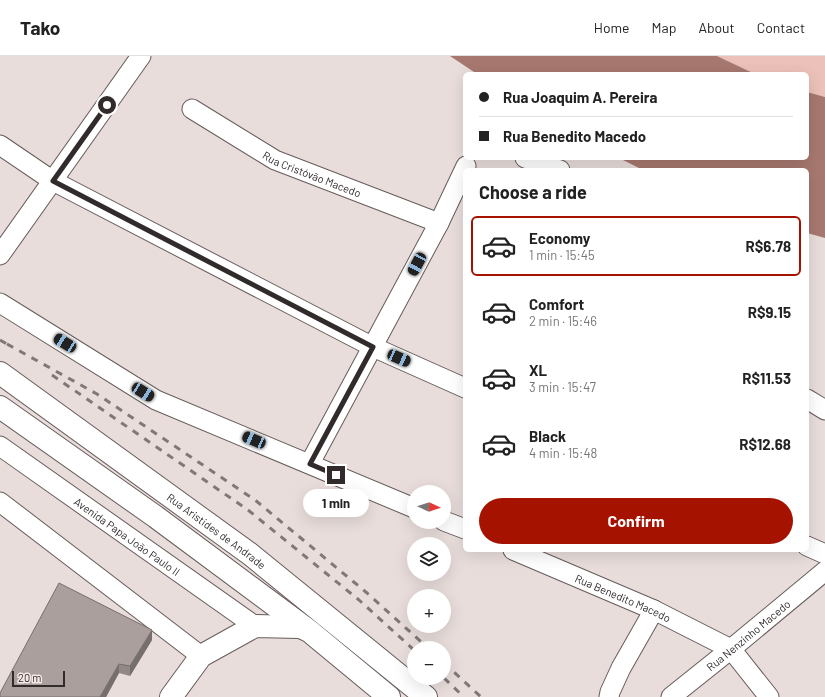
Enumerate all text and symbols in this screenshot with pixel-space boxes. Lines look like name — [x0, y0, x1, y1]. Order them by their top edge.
text: Tako — [20, 16, 60, 39]
text: Home — [594, 19, 630, 36]
text: Map — [652, 19, 676, 36]
text: About — [698, 19, 735, 36]
text: Contact — [757, 19, 805, 36]
text: Rua Joaquim A. Pereira — [503, 88, 657, 106]
route start — [98, 96, 116, 114]
text: Rua Benedito Macedo — [503, 127, 646, 145]
street label: Rua Cristóvão Macedo — [261, 148, 363, 199]
text: Choose a ride — [479, 181, 587, 203]
icon: car — [481, 228, 517, 264]
text: Economy — [529, 229, 590, 247]
text: R$6.78 — [746, 237, 791, 255]
text: 1 min · 15:45 — [529, 247, 595, 263]
car — [406, 251, 428, 277]
icon: car — [481, 294, 517, 330]
text: Comfort — [529, 295, 584, 313]
text: R$9.15 — [748, 303, 791, 321]
text: 2 min · 15:46 — [529, 313, 597, 329]
car — [52, 332, 78, 354]
car — [386, 348, 412, 368]
icon: car — [481, 360, 517, 396]
text: XL — [529, 361, 547, 379]
text: R$11.53 — [742, 369, 791, 387]
text: 3 min · 15:47 — [529, 379, 596, 395]
car — [130, 381, 156, 403]
icon: car — [481, 426, 517, 462]
text: Black — [529, 427, 566, 445]
car — [241, 430, 267, 450]
text: R$12.68 — [739, 435, 791, 453]
text: 4 min · 15:48 — [529, 445, 597, 461]
route end — [327, 466, 345, 484]
north arrow — [407, 485, 451, 529]
map controls — [407, 485, 451, 685]
callout: 1 min — [303, 489, 369, 517]
street label: Rua Aristides de Andrade — [165, 490, 269, 571]
street label: Avenida Papa João Paulo II — [72, 494, 183, 578]
text: 1 min — [322, 495, 350, 511]
button: Confirm — [479, 498, 793, 544]
button: layers — [407, 537, 451, 581]
street label: Rua Benedito Macedo — [574, 571, 673, 624]
button: + — [407, 589, 451, 633]
street label: Rua Nenzinho Macedo — [703, 596, 792, 673]
button: − — [407, 641, 451, 685]
scale bar — [12, 669, 65, 688]
text: 20 m — [18, 671, 41, 684]

